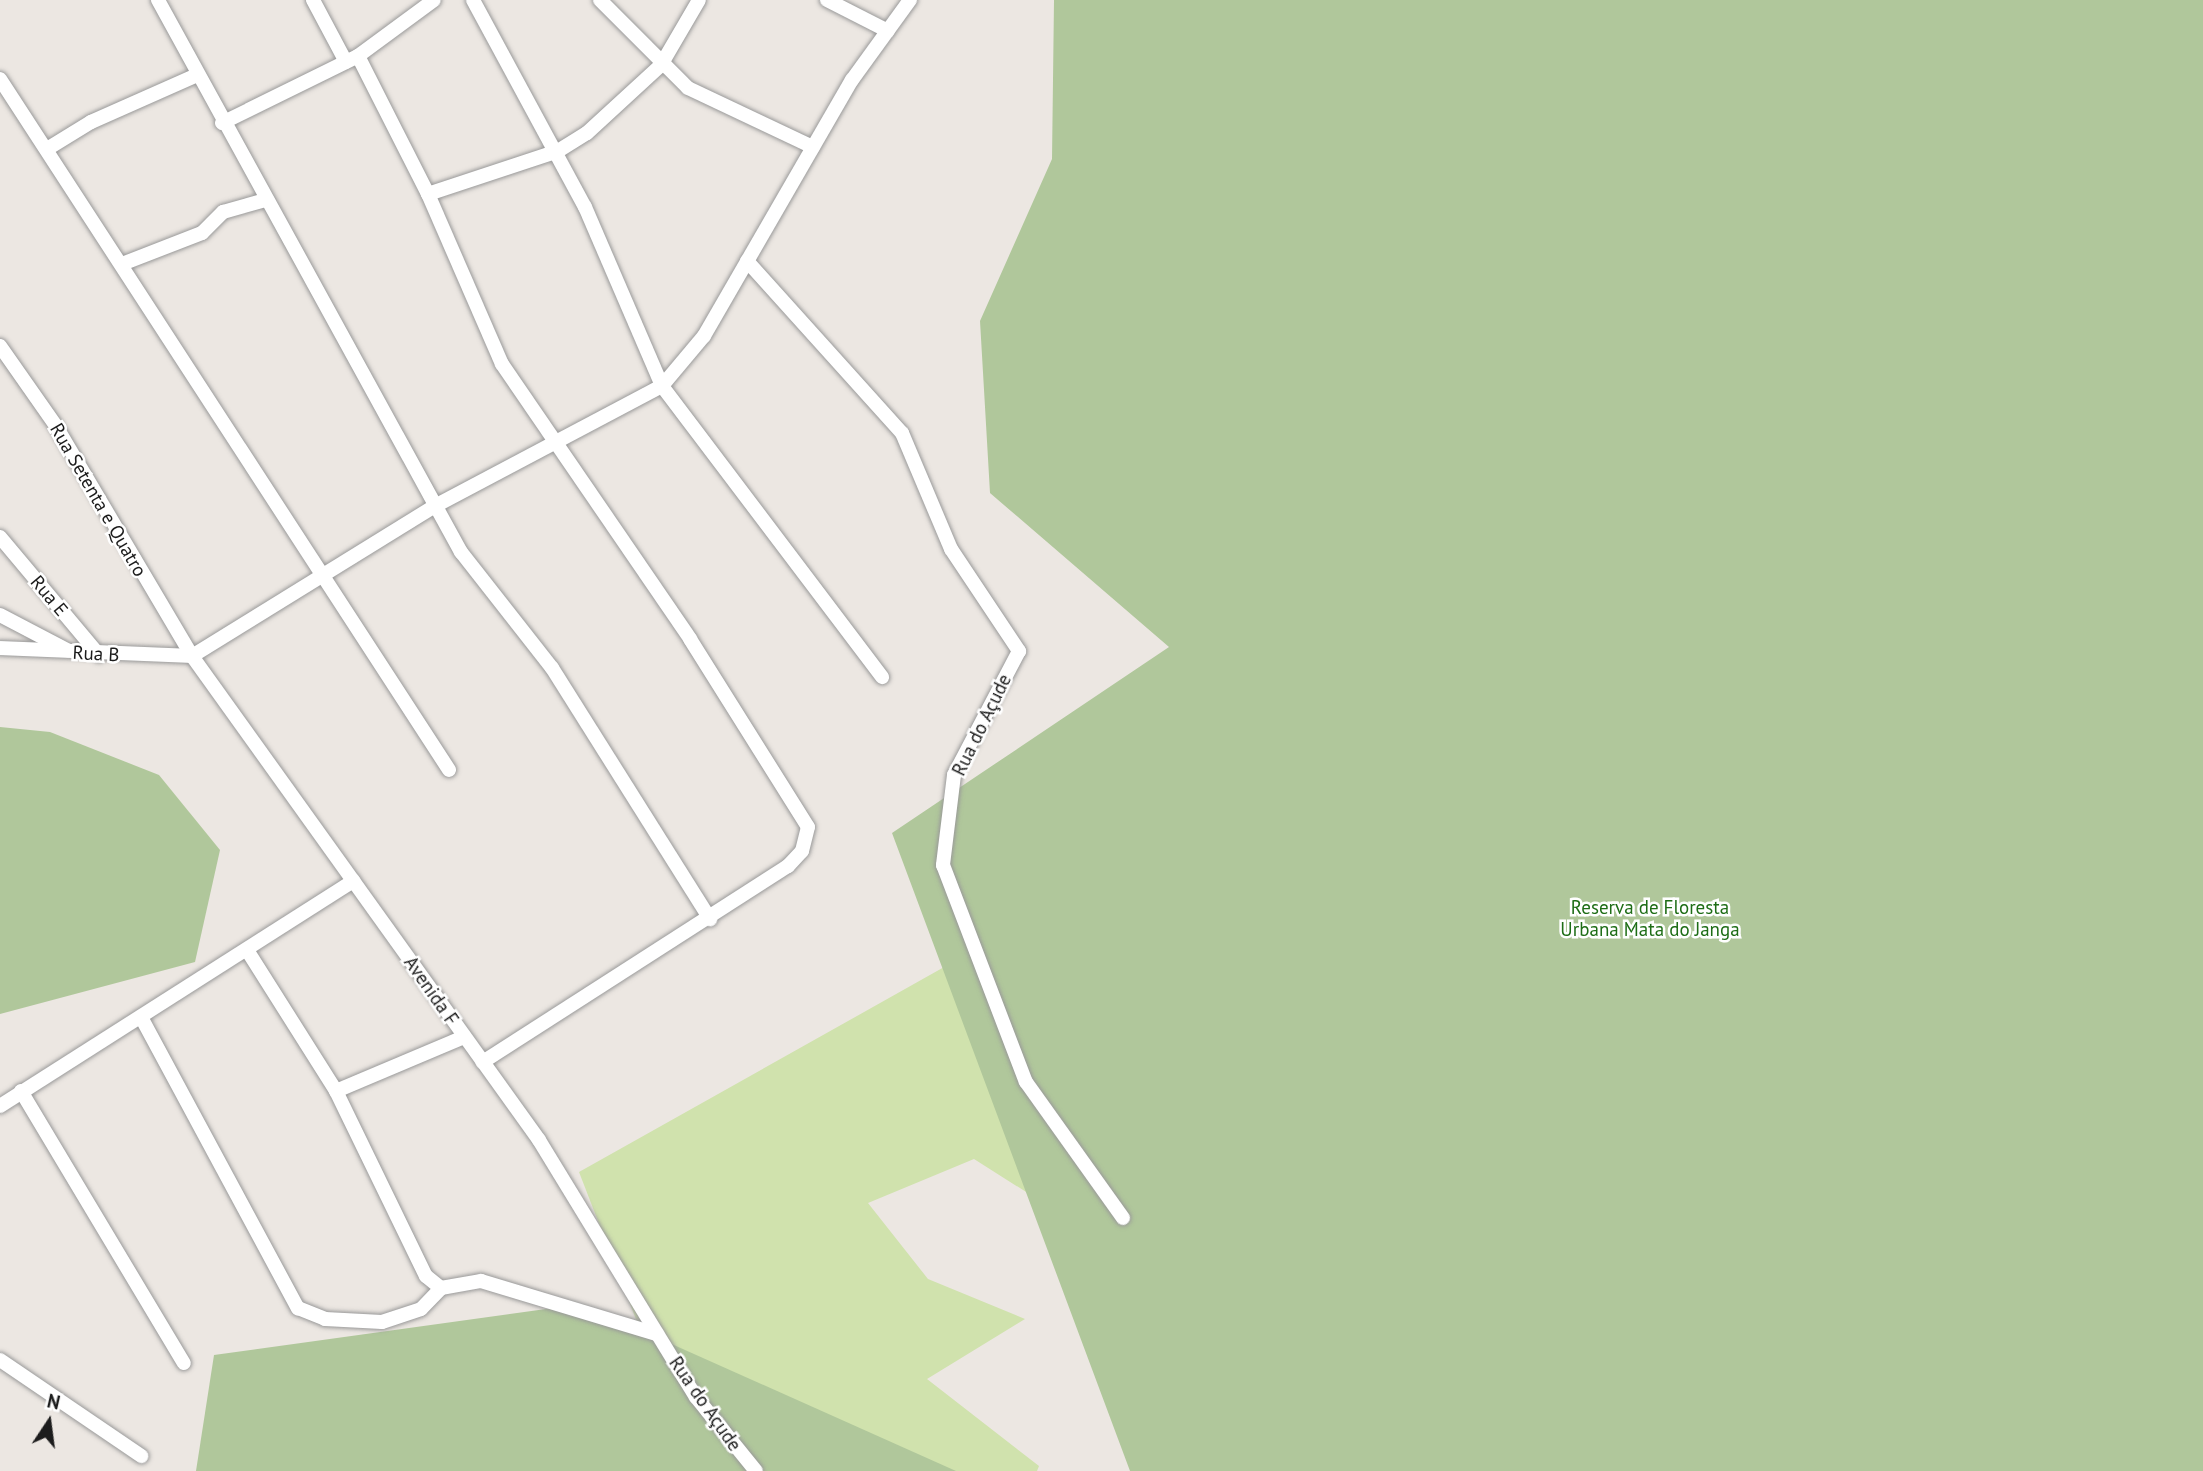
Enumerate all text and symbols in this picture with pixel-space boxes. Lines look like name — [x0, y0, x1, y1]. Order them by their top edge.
street label: Rua Setenta e Quatro — [45, 419, 151, 581]
street label: Rua E — [25, 571, 73, 621]
street label: Rua B — [72, 641, 120, 667]
street label: Rua do Açude — [947, 670, 1017, 780]
park label: Reserva de Floresta Urbana Mata do Janga — [1560, 897, 1740, 941]
street label: Avenida F — [399, 952, 463, 1030]
street label: Rua do Açude — [664, 1352, 746, 1456]
north arrow — [14, 1387, 84, 1457]
text: N — [45, 1388, 62, 1415]

